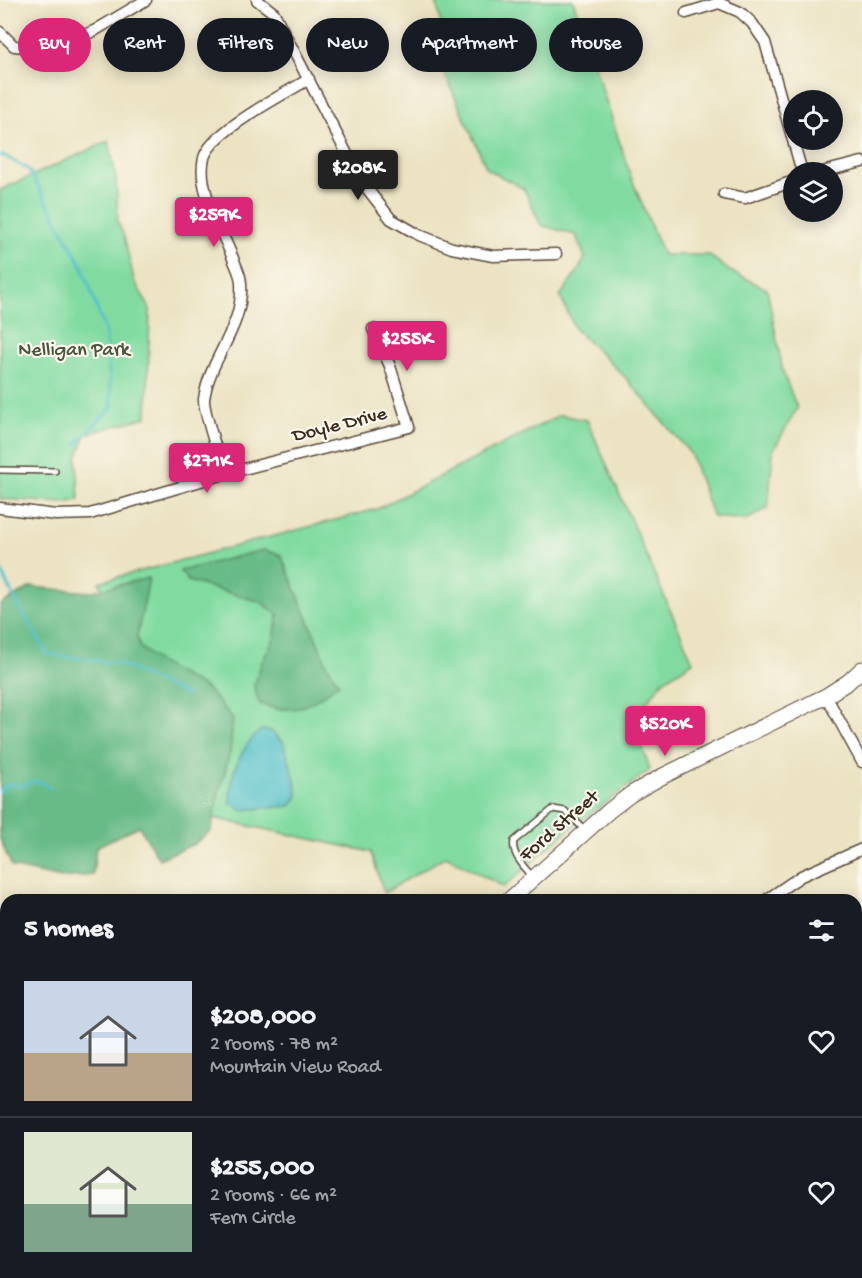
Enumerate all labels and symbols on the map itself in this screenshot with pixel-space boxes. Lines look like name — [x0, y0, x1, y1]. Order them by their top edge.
pin: $208K — [316, 150, 400, 201]
pin: $259K — [172, 197, 256, 248]
pin: $255K — [365, 321, 449, 372]
park label: Nelligan Park — [18, 340, 132, 363]
street label: Doyle Drive — [289, 403, 390, 449]
pin: $271K — [165, 443, 249, 494]
pin: $520K — [623, 706, 707, 757]
street label: Ford Street — [515, 785, 606, 868]

